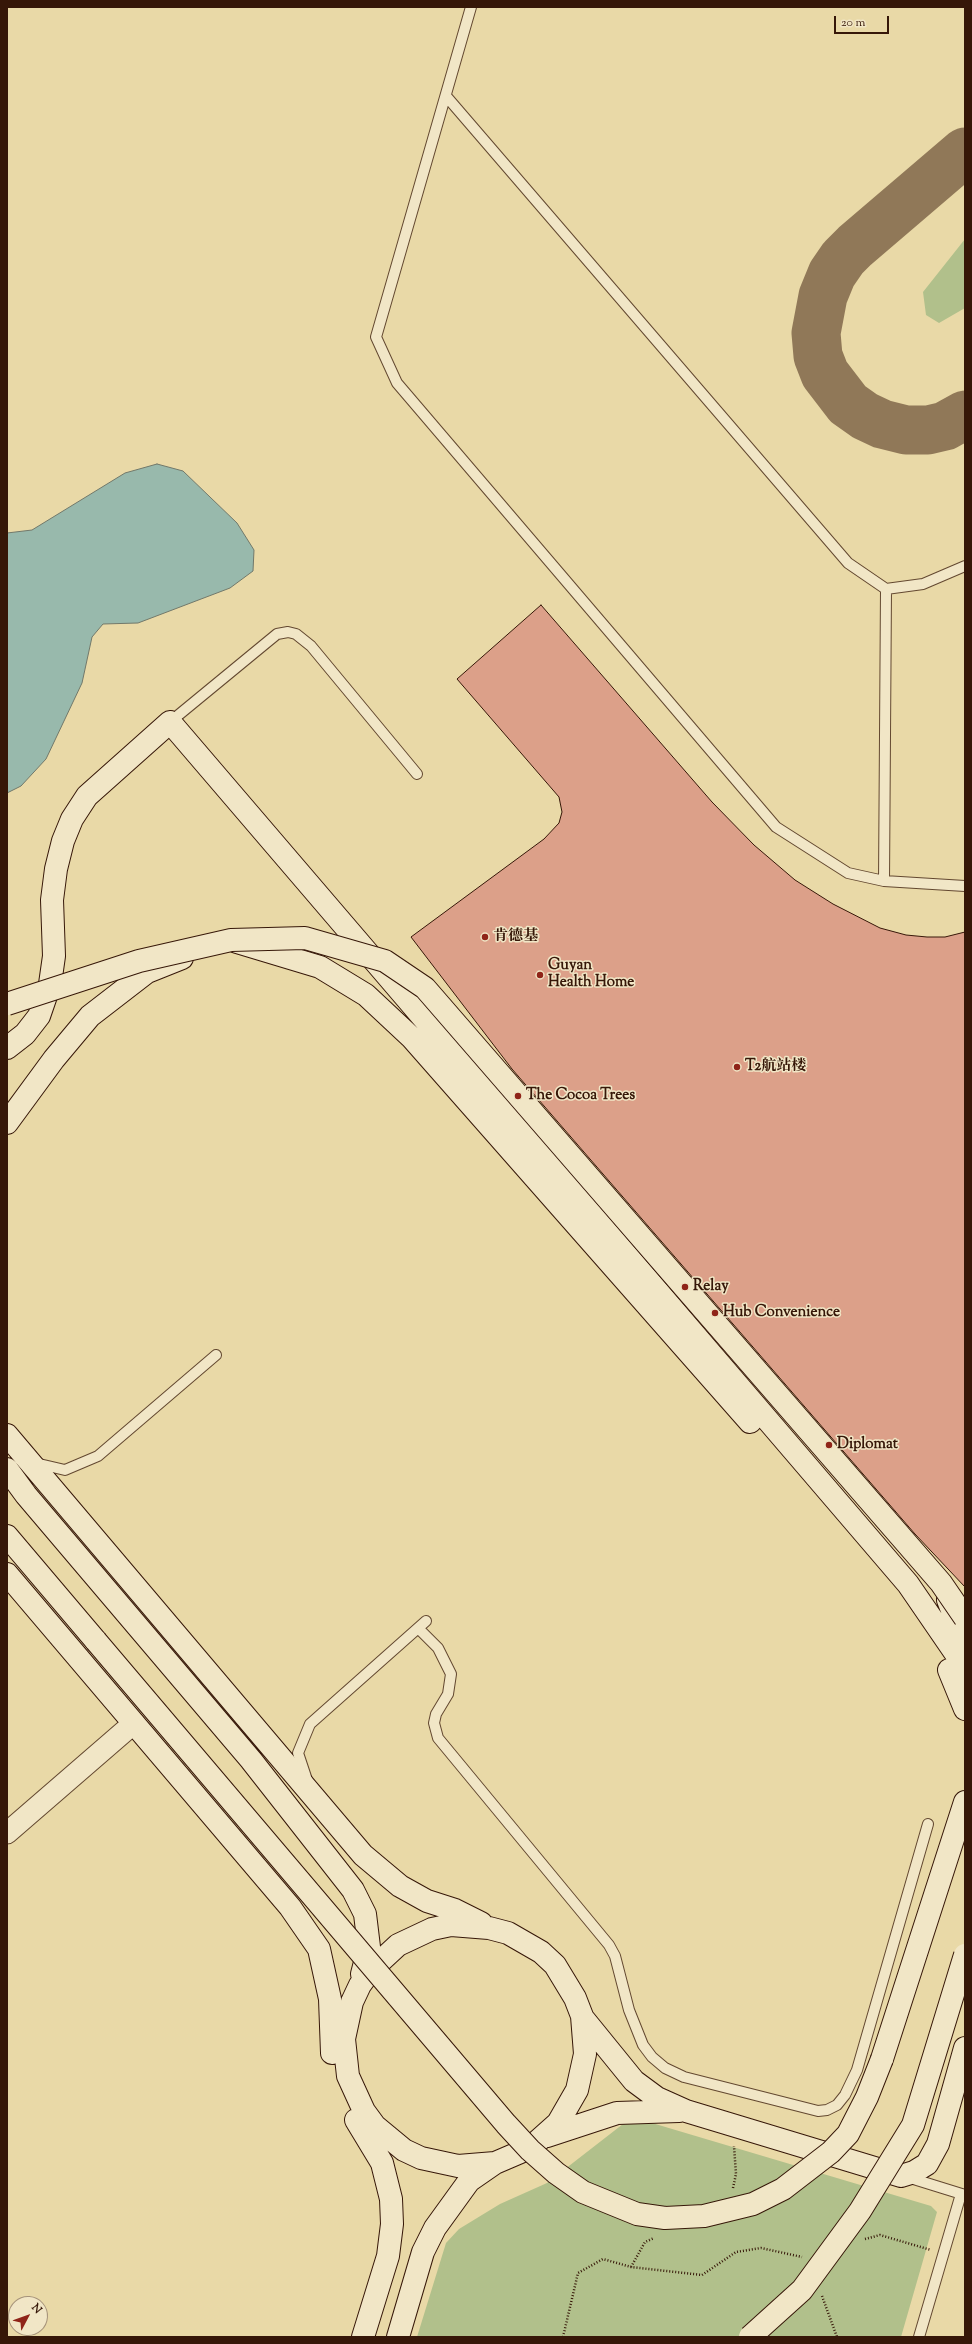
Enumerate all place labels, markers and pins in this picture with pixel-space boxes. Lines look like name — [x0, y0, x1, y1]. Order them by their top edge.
place label: 肯德基 — [493, 928, 538, 946]
marker: 肯德基 — [480, 932, 490, 942]
place label: Guyan Health Home — [548, 957, 634, 992]
marker: Guyan Health Home — [535, 970, 545, 980]
place label: T2航站楼 — [745, 1058, 806, 1076]
marker: T2航站楼 — [732, 1062, 742, 1072]
place label: The Cocoa Trees — [526, 1087, 635, 1105]
marker: The Cocoa Trees — [513, 1091, 523, 1101]
place label: Relay — [693, 1278, 729, 1296]
marker: Relay — [680, 1282, 690, 1292]
place label: Hub Convenience — [723, 1304, 840, 1322]
marker: Hub Convenience — [710, 1308, 720, 1318]
place label: Diplomat — [837, 1436, 898, 1454]
marker: Diplomat — [824, 1440, 834, 1450]

